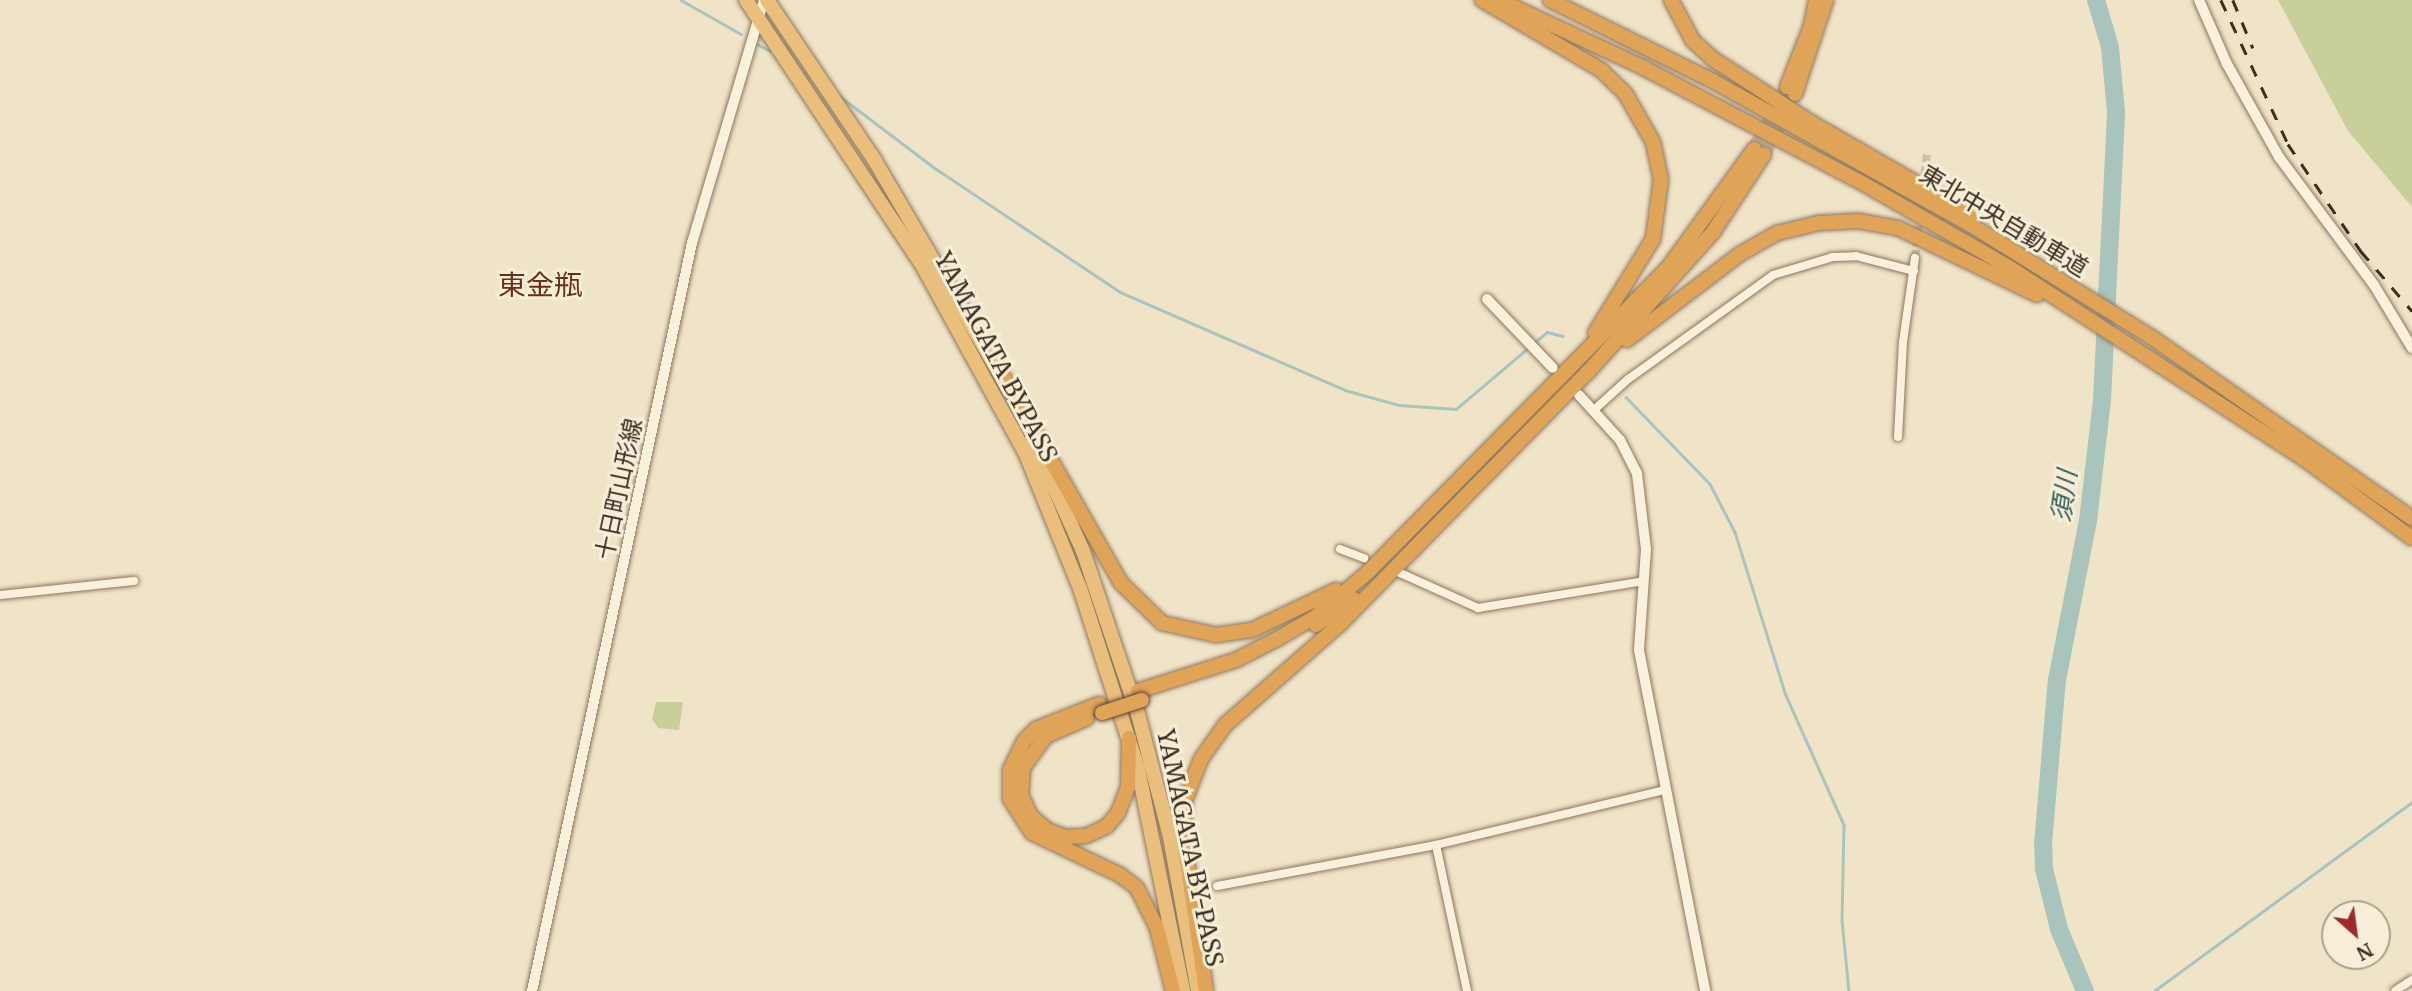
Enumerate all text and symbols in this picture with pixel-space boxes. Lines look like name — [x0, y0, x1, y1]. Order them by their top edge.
street label: 東北中央自動車道 — [1914, 159, 2094, 283]
street label: YAMAGATA BYPASS — [928, 247, 1064, 467]
district label: 東金瓶 — [498, 268, 582, 302]
street label: 十日町山形線 — [590, 416, 648, 562]
water label: 須川 — [2045, 468, 2083, 524]
street label: YAMAGATA BY-PASS — [1151, 727, 1229, 969]
north arrow — [2321, 900, 2391, 970]
text: N — [2353, 938, 2377, 966]

